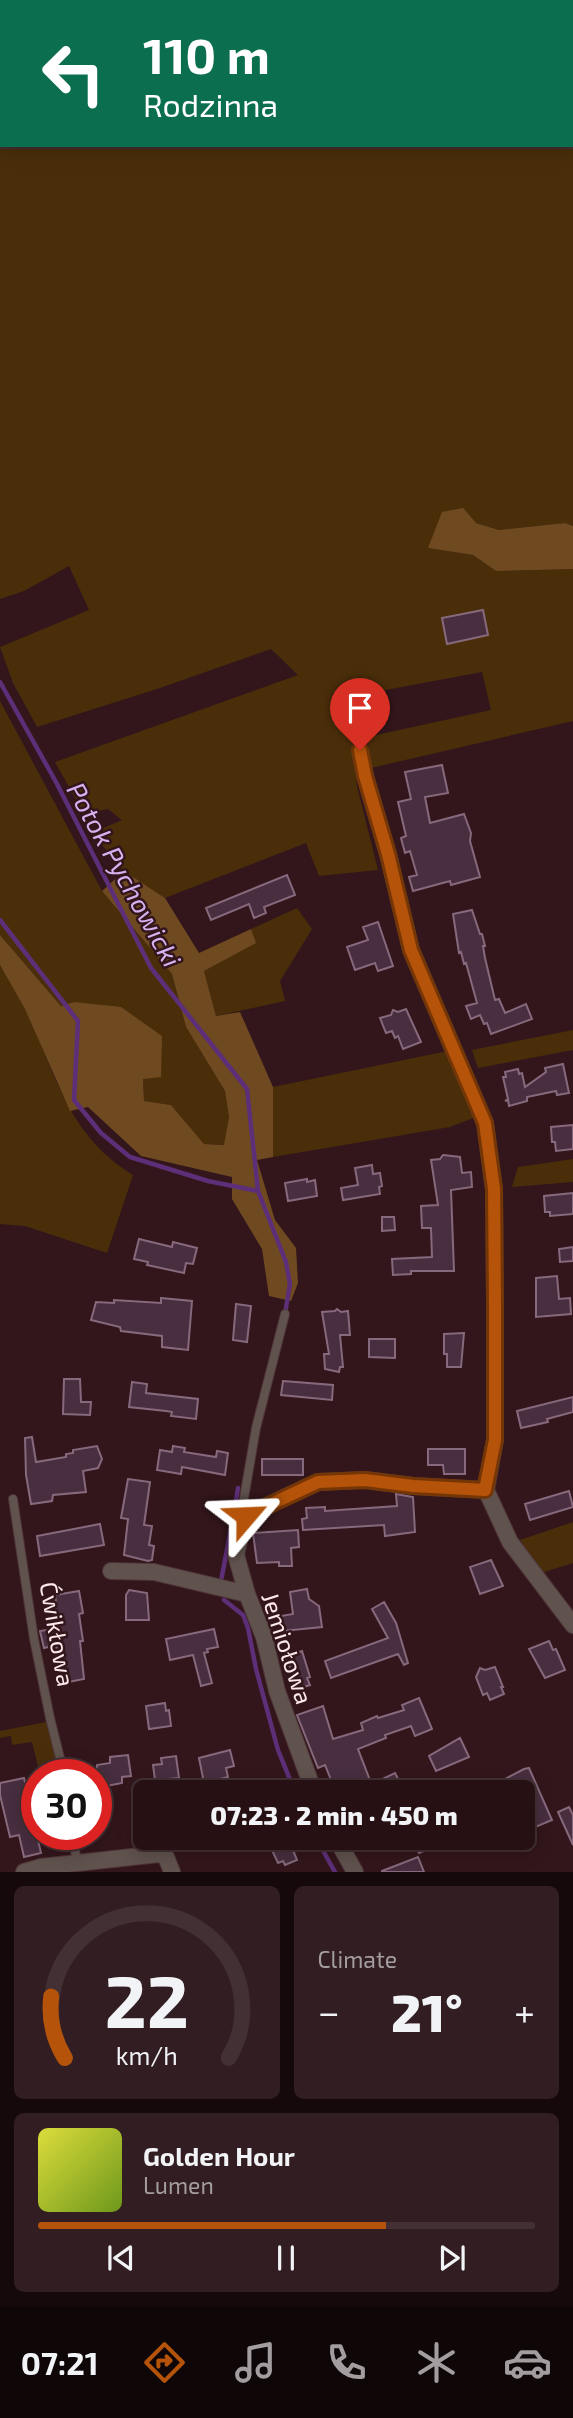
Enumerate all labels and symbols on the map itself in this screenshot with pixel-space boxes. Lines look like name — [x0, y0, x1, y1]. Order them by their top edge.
pin — [330, 678, 390, 750]
water label: Potok Pychowicki — [61, 776, 189, 972]
position arrow — [209, 1479, 283, 1553]
street label: Ćwikłowa — [35, 1579, 81, 1689]
street label: Jemiołowa — [256, 1588, 320, 1708]
speed limit sign: 30 — [21, 1759, 112, 1850]

